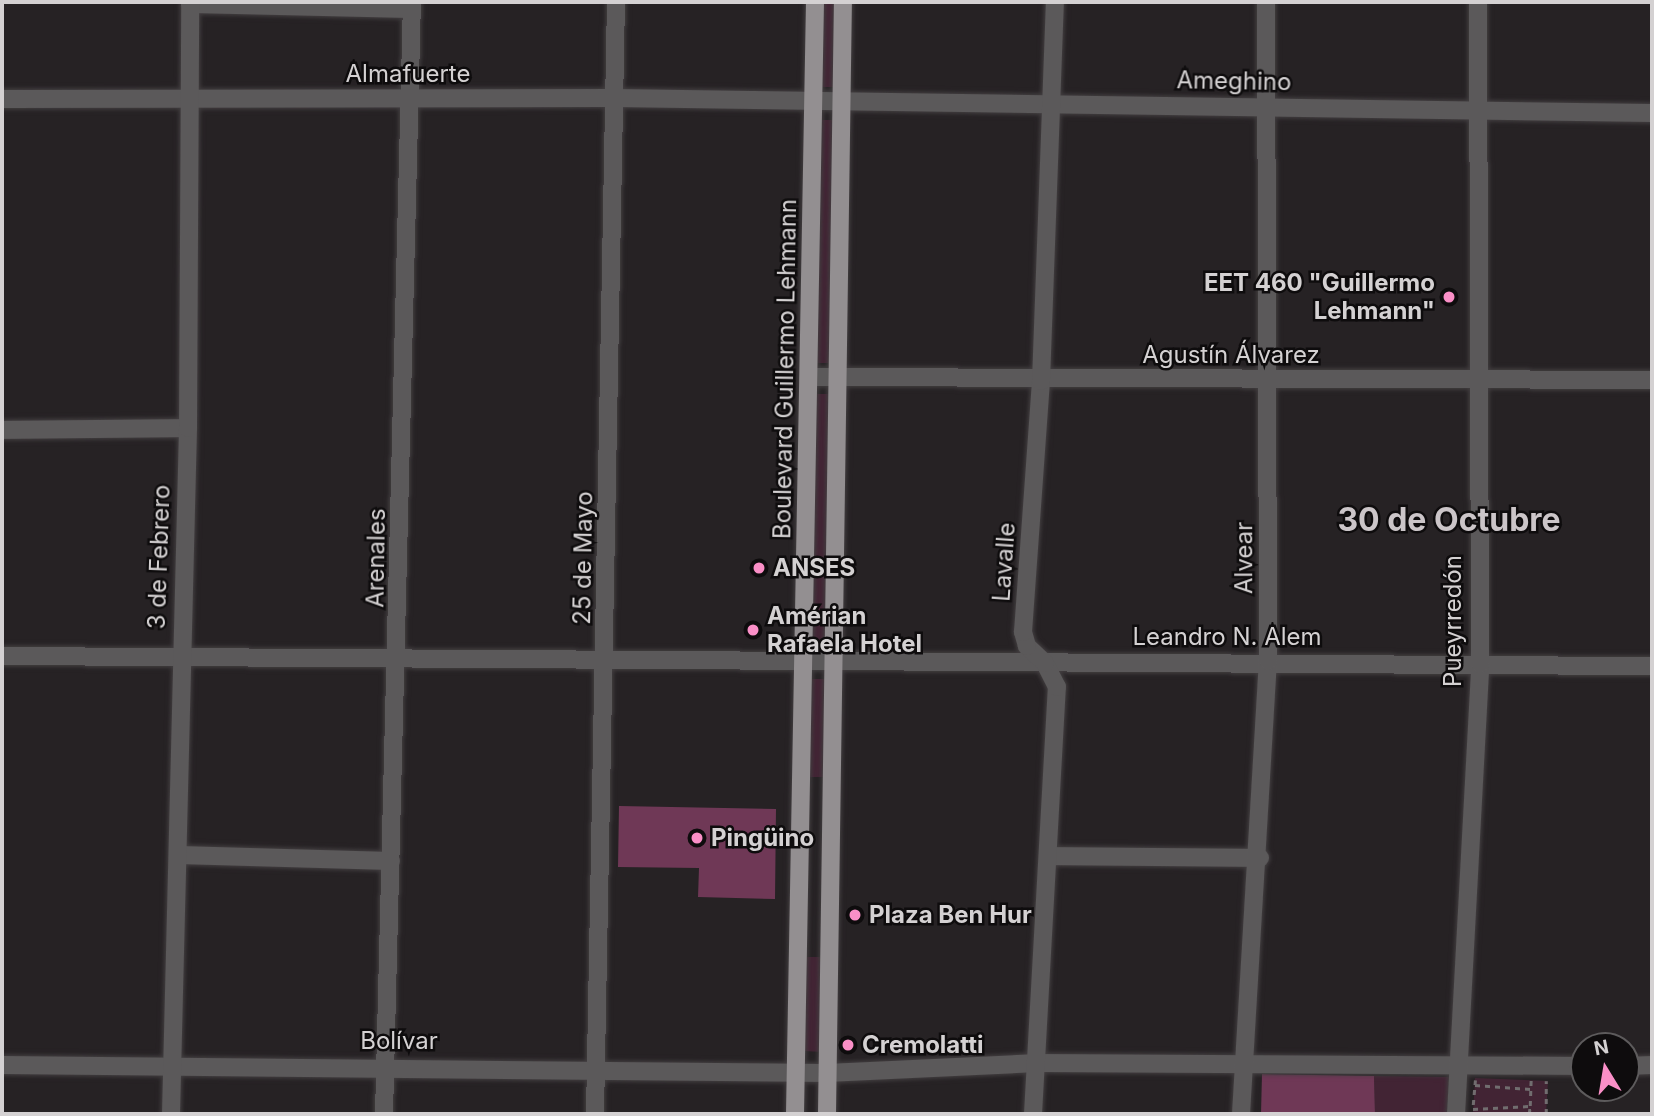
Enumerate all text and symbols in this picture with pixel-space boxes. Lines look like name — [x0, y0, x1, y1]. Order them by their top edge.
street label: Almafuerte — [346, 60, 470, 88]
street label: Ameghino — [1176, 66, 1292, 96]
street label: Boulevard Guillermo Lehmann — [768, 199, 802, 539]
place label: EET 460 "Guillermo Lehmann" — [1204, 269, 1435, 325]
marker: EET 460 "Guillermo Lehmann" — [1441, 289, 1457, 305]
street label: Agustín Álvarez — [1142, 341, 1320, 369]
street label: 3 de Febrero — [142, 484, 176, 630]
street label: 25 de Mayo — [567, 491, 599, 625]
district label: 30 de Octubre — [1337, 501, 1561, 539]
street label: Arenales — [361, 508, 391, 608]
street label: Lavalle — [987, 522, 1021, 602]
street label: Alvear — [1230, 522, 1258, 594]
place label: ANSES — [773, 554, 855, 582]
street label: Pueyrredón — [1439, 555, 1467, 687]
marker: ANSES — [751, 560, 767, 576]
place label: Amérian Rafaela Hotel — [767, 602, 922, 658]
marker: Amérian Rafaela Hotel — [745, 622, 761, 638]
street label: Leandro N. Alem — [1132, 623, 1322, 651]
place label: Pingüino — [711, 824, 814, 852]
marker: Pingüino — [689, 830, 705, 846]
place label: Plaza Ben Hur — [869, 901, 1032, 929]
marker: Plaza Ben Hur — [847, 907, 863, 923]
street label: Bolívar — [360, 1027, 438, 1055]
place label: Cremolatti — [862, 1031, 984, 1059]
north arrow — [1570, 1032, 1640, 1102]
text: N — [1592, 1035, 1611, 1061]
marker: Cremolatti — [840, 1037, 856, 1053]

